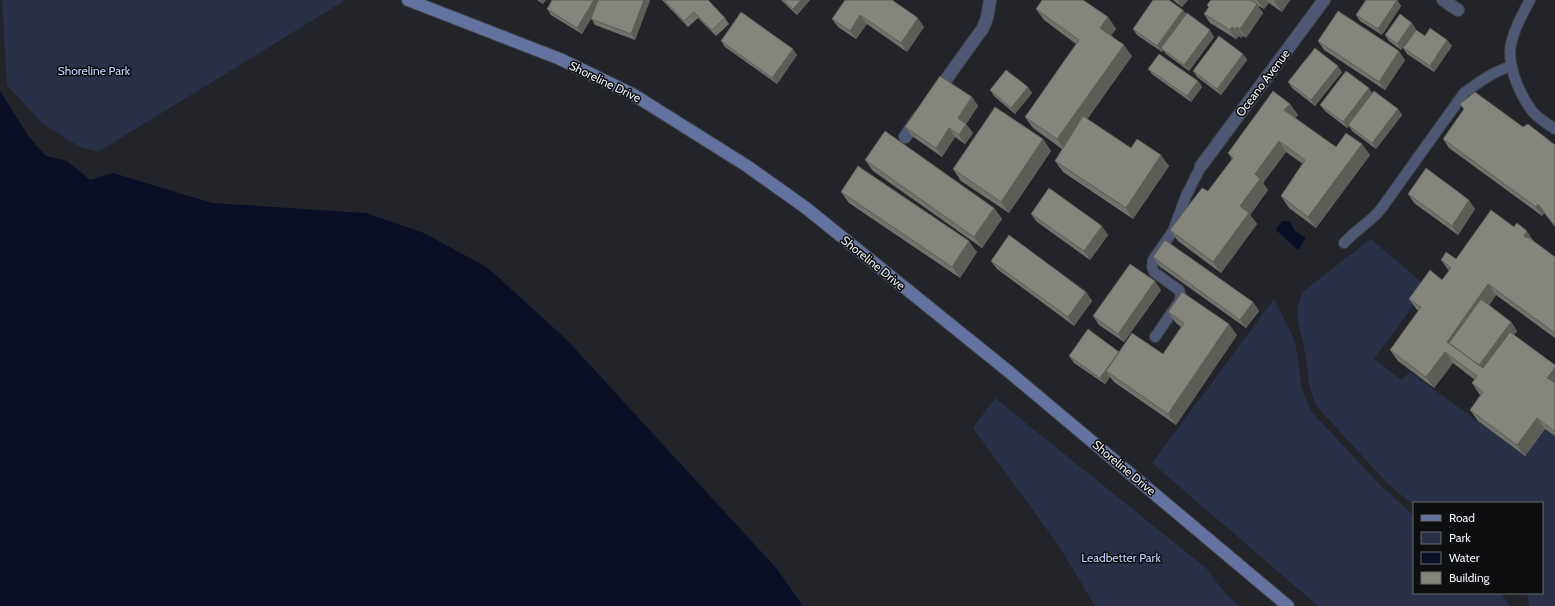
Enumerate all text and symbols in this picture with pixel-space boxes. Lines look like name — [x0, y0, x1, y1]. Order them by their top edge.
street label: Oceano Avenue — [1232, 46, 1293, 119]
street label: Shoreline Drive — [567, 58, 643, 105]
park label: Shoreline Park — [58, 63, 131, 78]
street label: Shoreline Drive — [838, 232, 908, 293]
street label: Shoreline Drive — [1090, 437, 1159, 498]
legend — [1413, 502, 1543, 594]
text: Road — [1449, 510, 1475, 525]
text: Park — [1449, 530, 1471, 545]
park label: Leadbetter Park — [1081, 550, 1161, 565]
text: Water — [1449, 550, 1480, 565]
text: Building — [1449, 570, 1491, 585]

